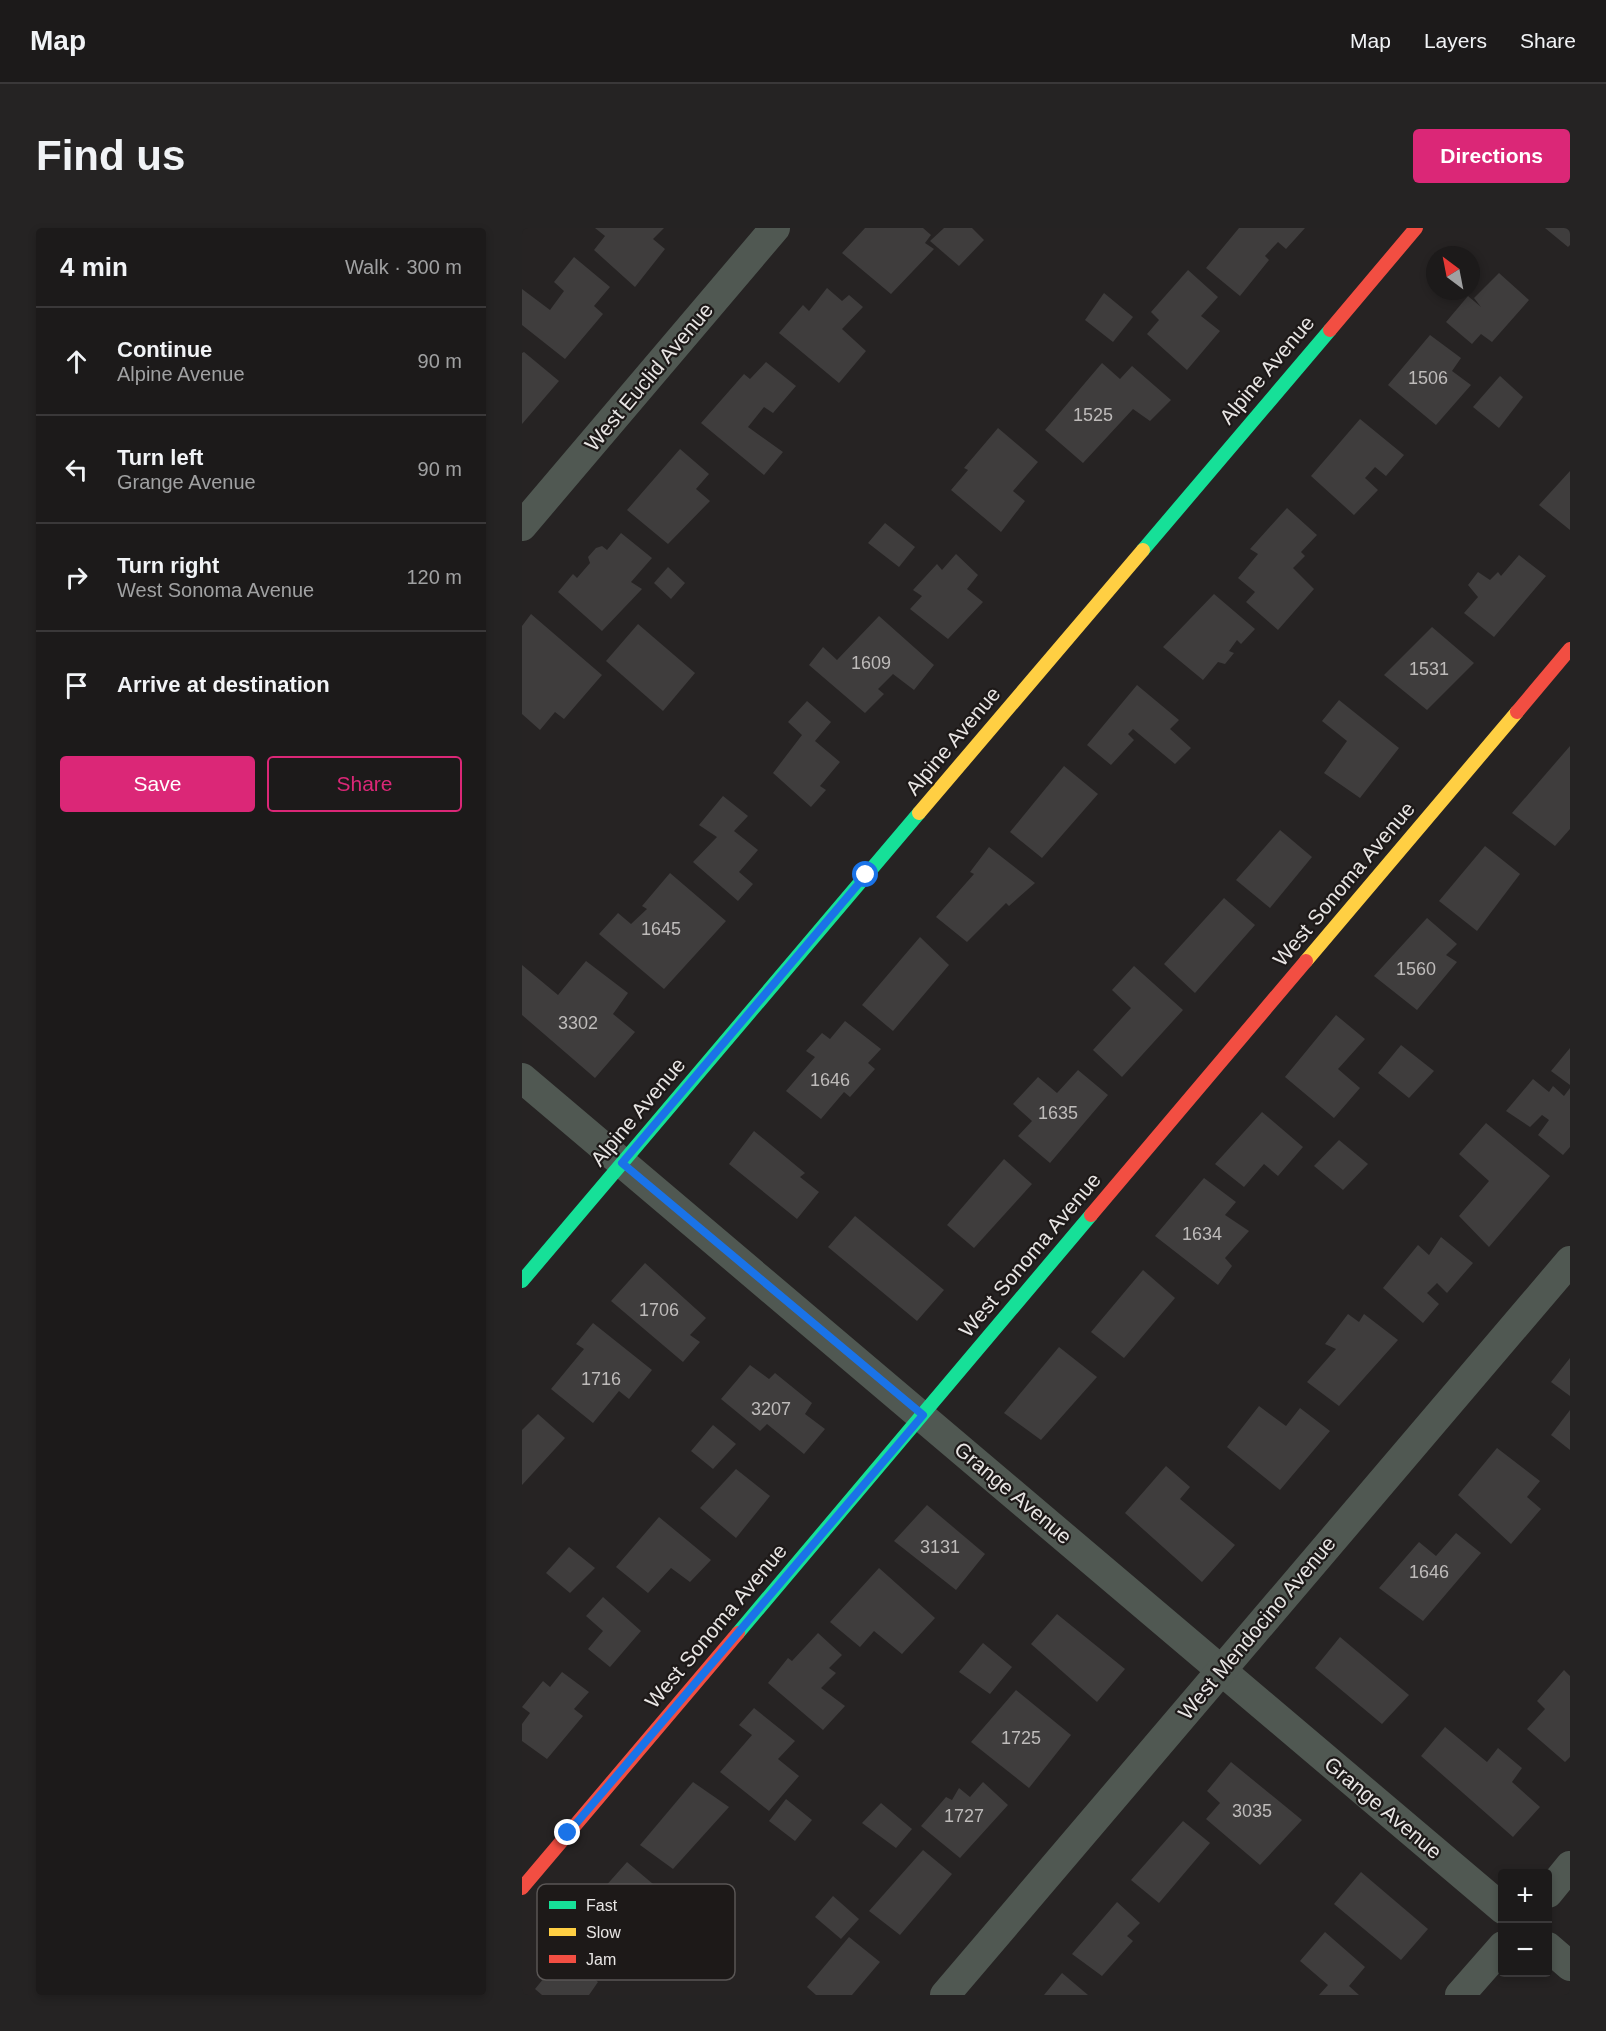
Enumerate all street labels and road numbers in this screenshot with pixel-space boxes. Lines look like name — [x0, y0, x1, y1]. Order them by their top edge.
street label: West Euclid Avenue — [580, 298, 717, 455]
street label: Alpine Avenue — [1215, 311, 1318, 428]
street label: Alpine Avenue — [901, 682, 1004, 799]
street label: West Sonoma Avenue — [1268, 797, 1419, 970]
street label: Alpine Avenue — [586, 1053, 689, 1170]
street label: West Sonoma Avenue — [954, 1168, 1105, 1341]
street label: Grange Avenue — [950, 1437, 1076, 1548]
street label: West Mendocino Avenue — [1173, 1532, 1340, 1724]
street label: West Sonoma Avenue — [640, 1539, 791, 1712]
street label: Grange Avenue — [1320, 1752, 1446, 1863]

